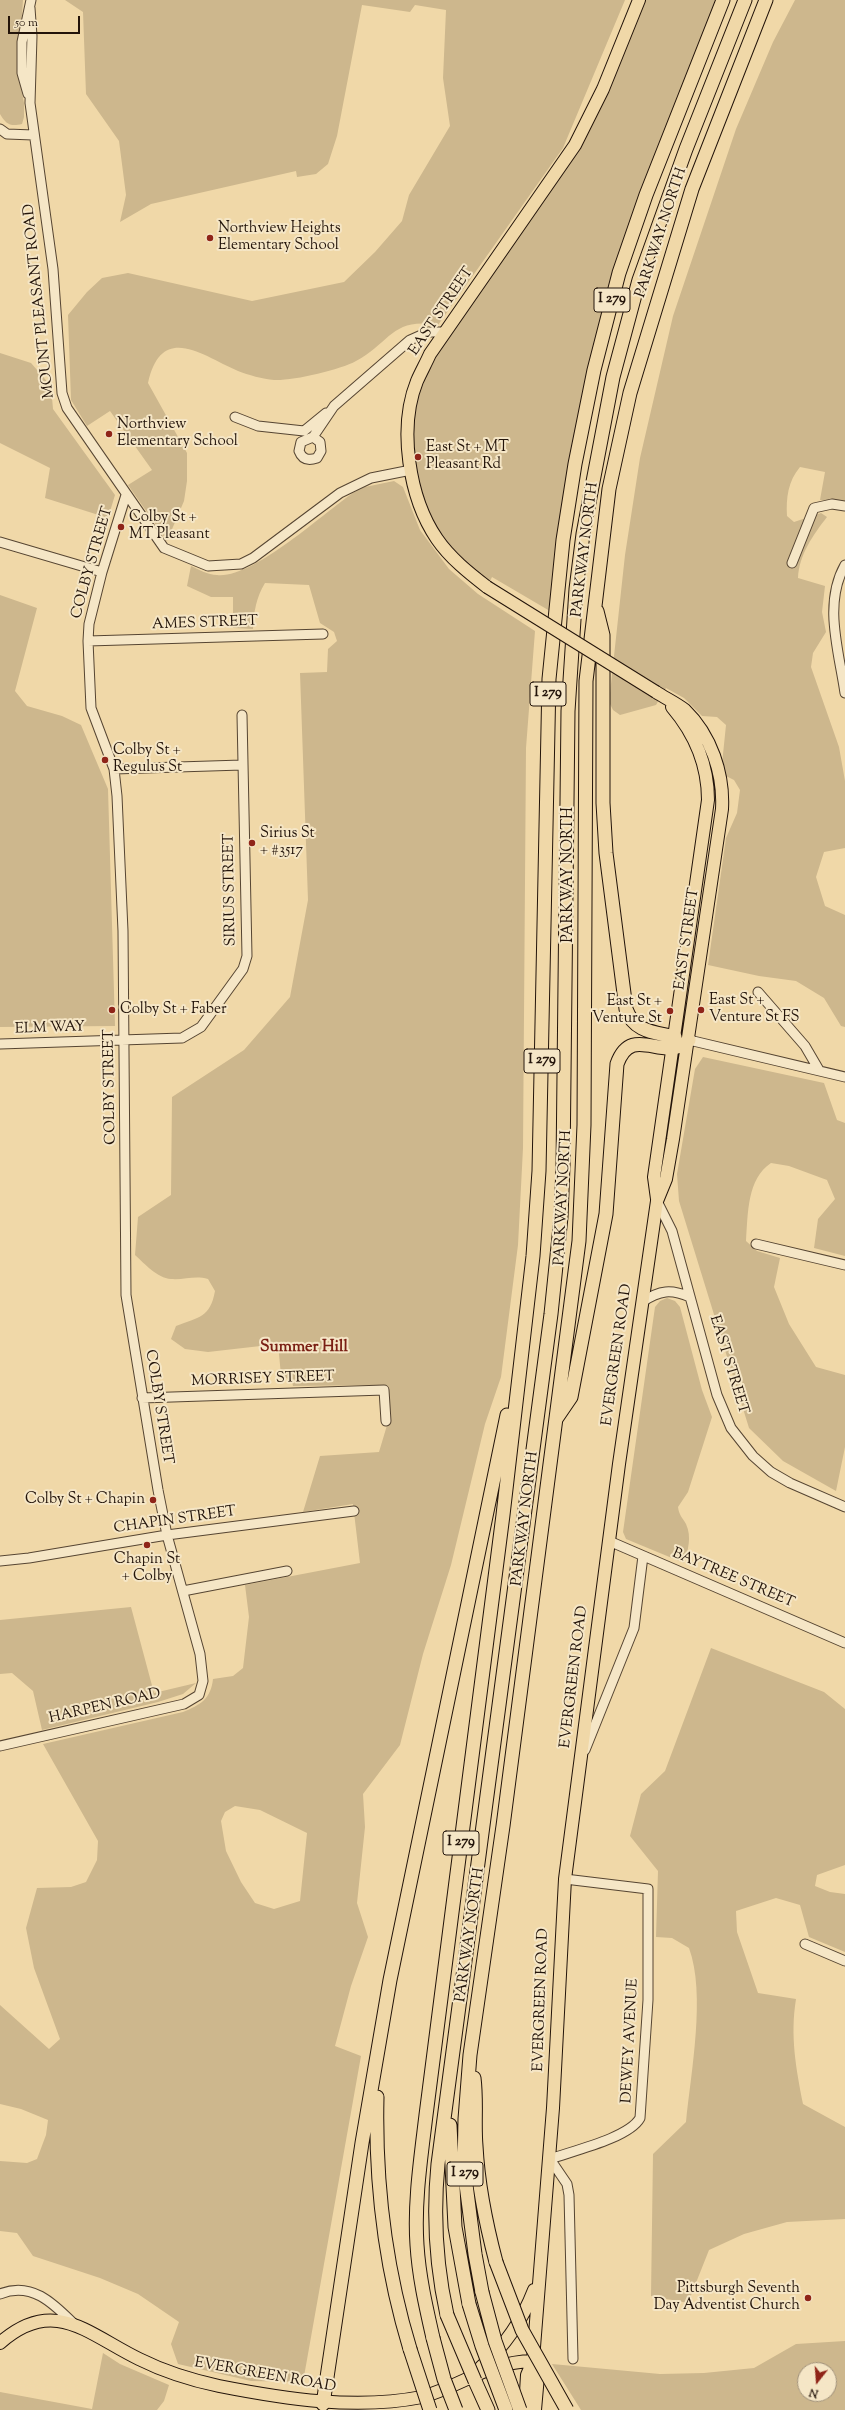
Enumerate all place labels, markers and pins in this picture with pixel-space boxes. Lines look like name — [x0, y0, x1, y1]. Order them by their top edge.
place label: Northview Heights Elementary School — [218, 220, 341, 255]
marker: Northview Heights Elementary School — [205, 233, 215, 243]
place label: Northview Elementary School — [117, 416, 238, 451]
marker: Northview Elementary School — [104, 429, 114, 439]
place label: East St + MT Pleasant Rd — [426, 439, 509, 474]
marker: East St + MT Pleasant Rd — [413, 452, 423, 462]
place label: Colby St + MT Pleasant — [129, 509, 210, 544]
marker: Colby St + MT Pleasant — [116, 522, 126, 532]
place label: Colby St + Regulus St — [113, 742, 182, 777]
marker: Colby St + Regulus St — [100, 755, 110, 765]
place label: Sirius St + #3517 — [260, 825, 315, 860]
marker: Sirius St + #3517 — [247, 838, 257, 848]
place label: East St + Venture St FS — [709, 992, 799, 1027]
place label: East St + Venture St — [592, 993, 662, 1028]
place label: Colby St + Faber — [120, 1001, 227, 1019]
marker: Colby St + Faber — [107, 1005, 117, 1015]
marker: East St + Venture St FS — [696, 1005, 706, 1015]
marker: East St + Venture St — [665, 1006, 675, 1016]
place label: Colby St + Chapin — [25, 1491, 145, 1509]
marker: Colby St + Chapin — [148, 1495, 158, 1505]
marker: Chapin St + Colby — [142, 1540, 152, 1550]
place label: Chapin St + Colby — [114, 1551, 180, 1586]
place label: Pittsburgh Seventh Day Adventist Church — [654, 2280, 800, 2315]
marker: Pittsburgh Seventh Day Adventist Church — [803, 2293, 813, 2303]

